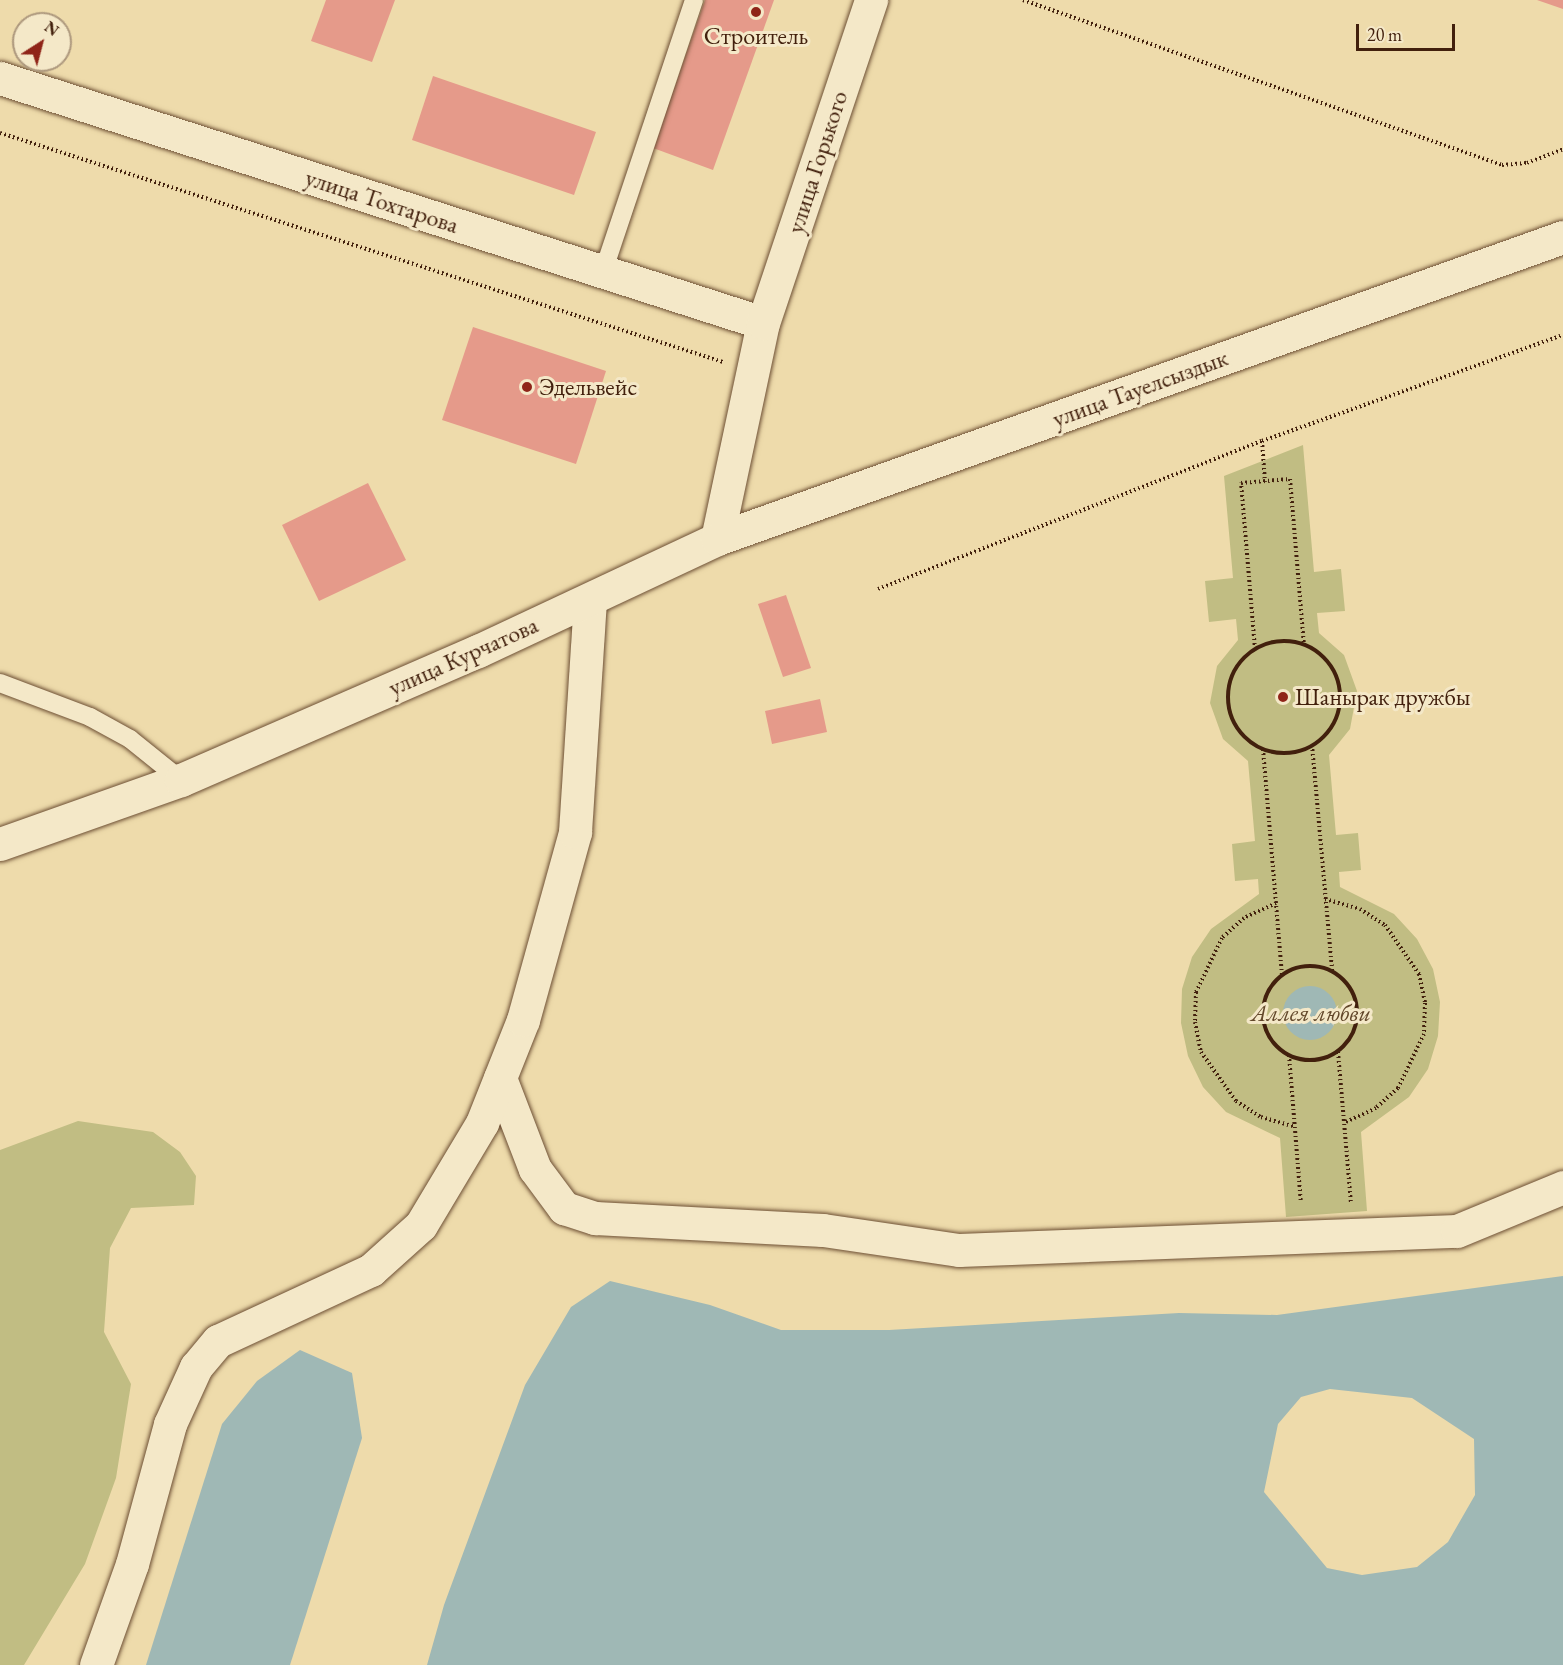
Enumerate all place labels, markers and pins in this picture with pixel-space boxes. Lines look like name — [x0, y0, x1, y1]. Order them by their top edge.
marker: Строитель — [749, 5, 763, 19]
place label: Строитель — [704, 22, 808, 50]
place label: Эдельвейс — [539, 373, 637, 401]
marker: Эдельвейс — [520, 380, 534, 394]
place label: Шанырак дружбы — [1295, 683, 1471, 711]
marker: Шанырак дружбы — [1276, 690, 1290, 704]

